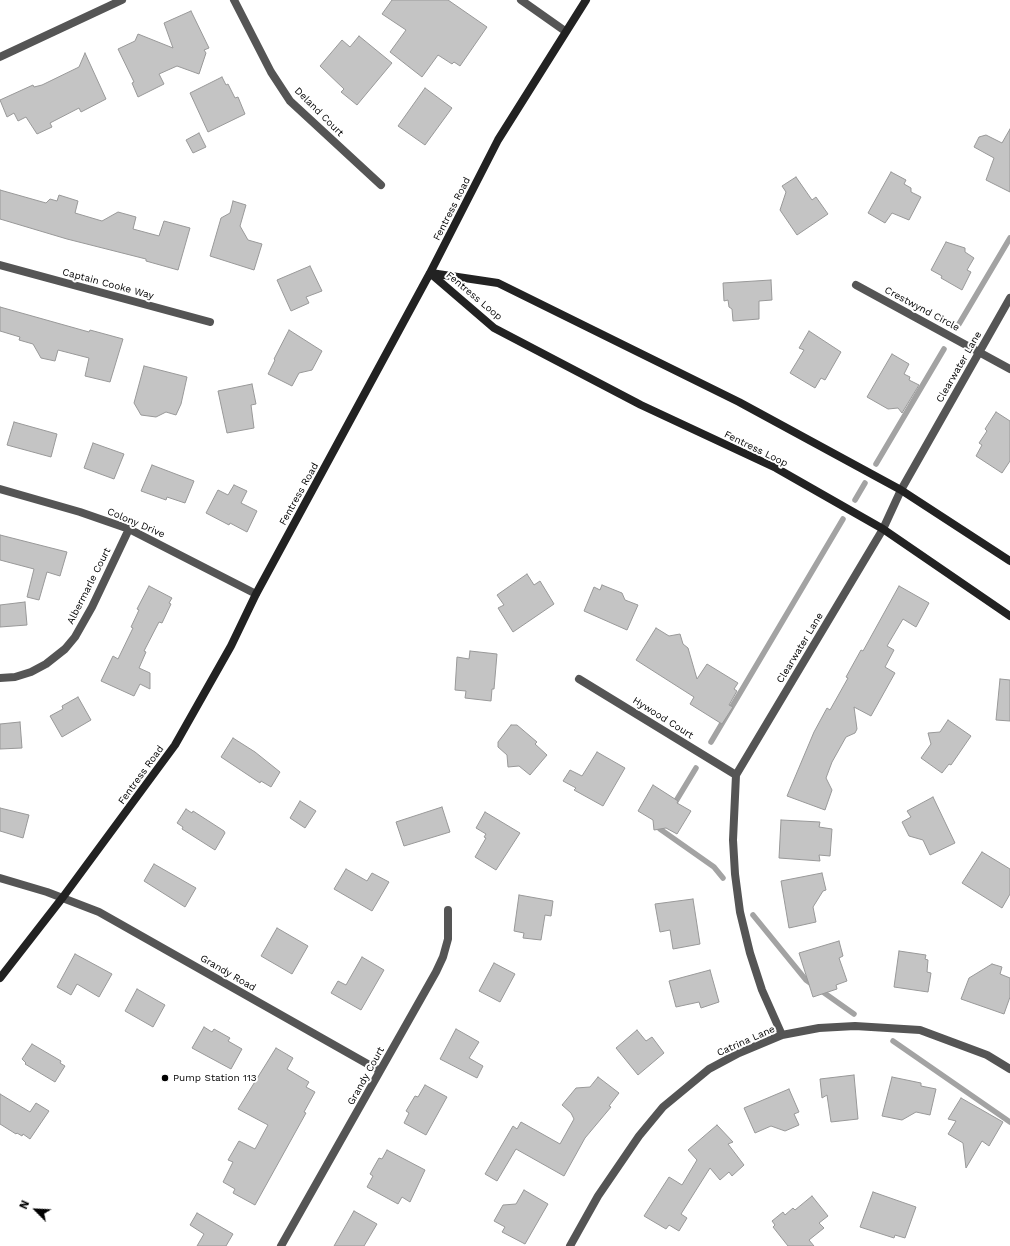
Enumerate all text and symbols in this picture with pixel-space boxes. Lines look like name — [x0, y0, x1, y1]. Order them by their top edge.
street label: Deland Court — [292, 85, 346, 139]
street label: Fentress Road — [431, 175, 473, 243]
street label: Captain Cooke Way — [61, 266, 155, 302]
street label: Fentress Loop — [444, 269, 504, 323]
street label: Crestwynd Circle — [882, 284, 962, 334]
street label: Clearwater Lane — [934, 329, 984, 405]
street label: Fentress Loop — [722, 428, 790, 470]
street label: Fentress Road — [277, 461, 321, 527]
street label: Colony Drive — [105, 505, 167, 541]
street label: Albermarle Court — [65, 546, 113, 626]
street label: Clearwater Lane — [774, 611, 826, 685]
street label: Hywood Court — [630, 695, 696, 741]
street label: Fentress Road — [116, 743, 166, 807]
street label: Grandy Road — [198, 952, 258, 994]
street label: Catrina Lane — [715, 1023, 777, 1059]
street label: Grandy Court — [345, 1045, 387, 1107]
place label: Pump Station 113 — [173, 1072, 257, 1084]
marker: Pump Station 113 — [160, 1073, 170, 1083]
north arrow — [16, 1190, 56, 1230]
text: N — [17, 1199, 32, 1211]

